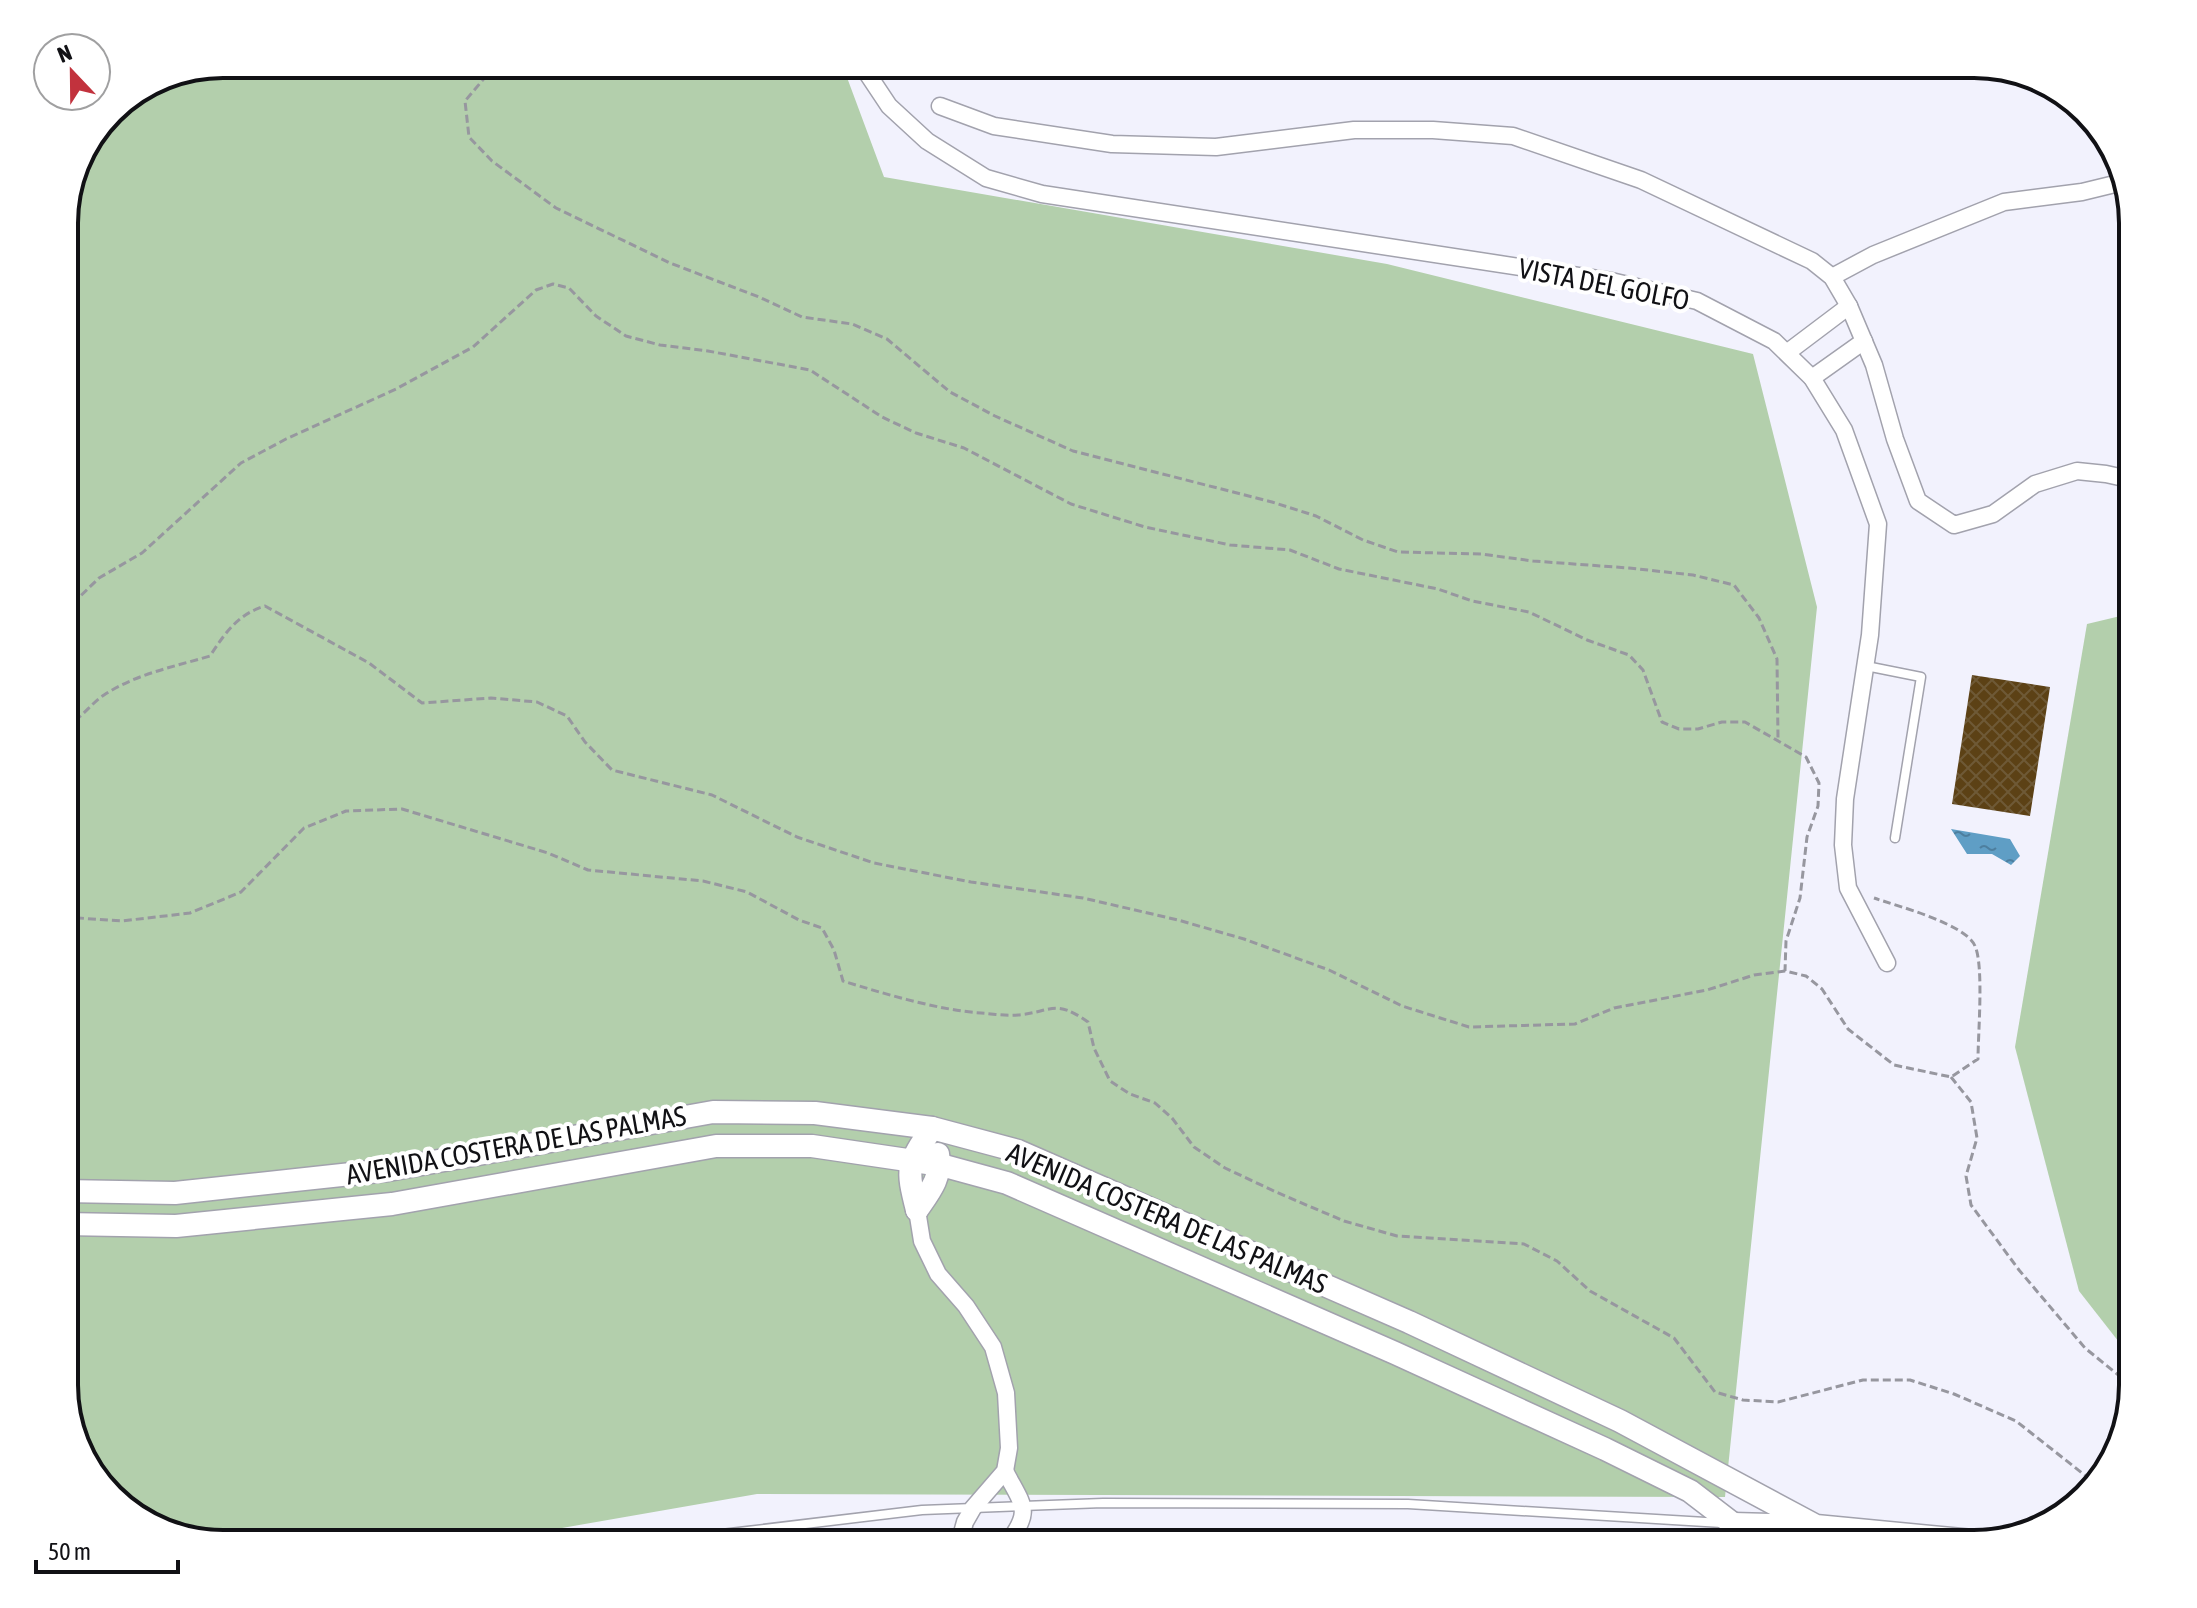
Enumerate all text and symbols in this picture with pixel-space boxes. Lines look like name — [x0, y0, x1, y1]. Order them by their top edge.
north arrow — [32, 32, 112, 112]
text: N — [54, 39, 75, 68]
street label: VISTA DEL GOLFO — [1516, 252, 1692, 316]
street label: AVENIDA COSTERA DE LAS PALMAS — [344, 1099, 689, 1191]
street label: AVENIDA COSTERA DE LAS PALMAS — [1002, 1136, 1332, 1300]
scale bar — [36, 1524, 178, 1574]
text: 50 m — [48, 1538, 91, 1565]

